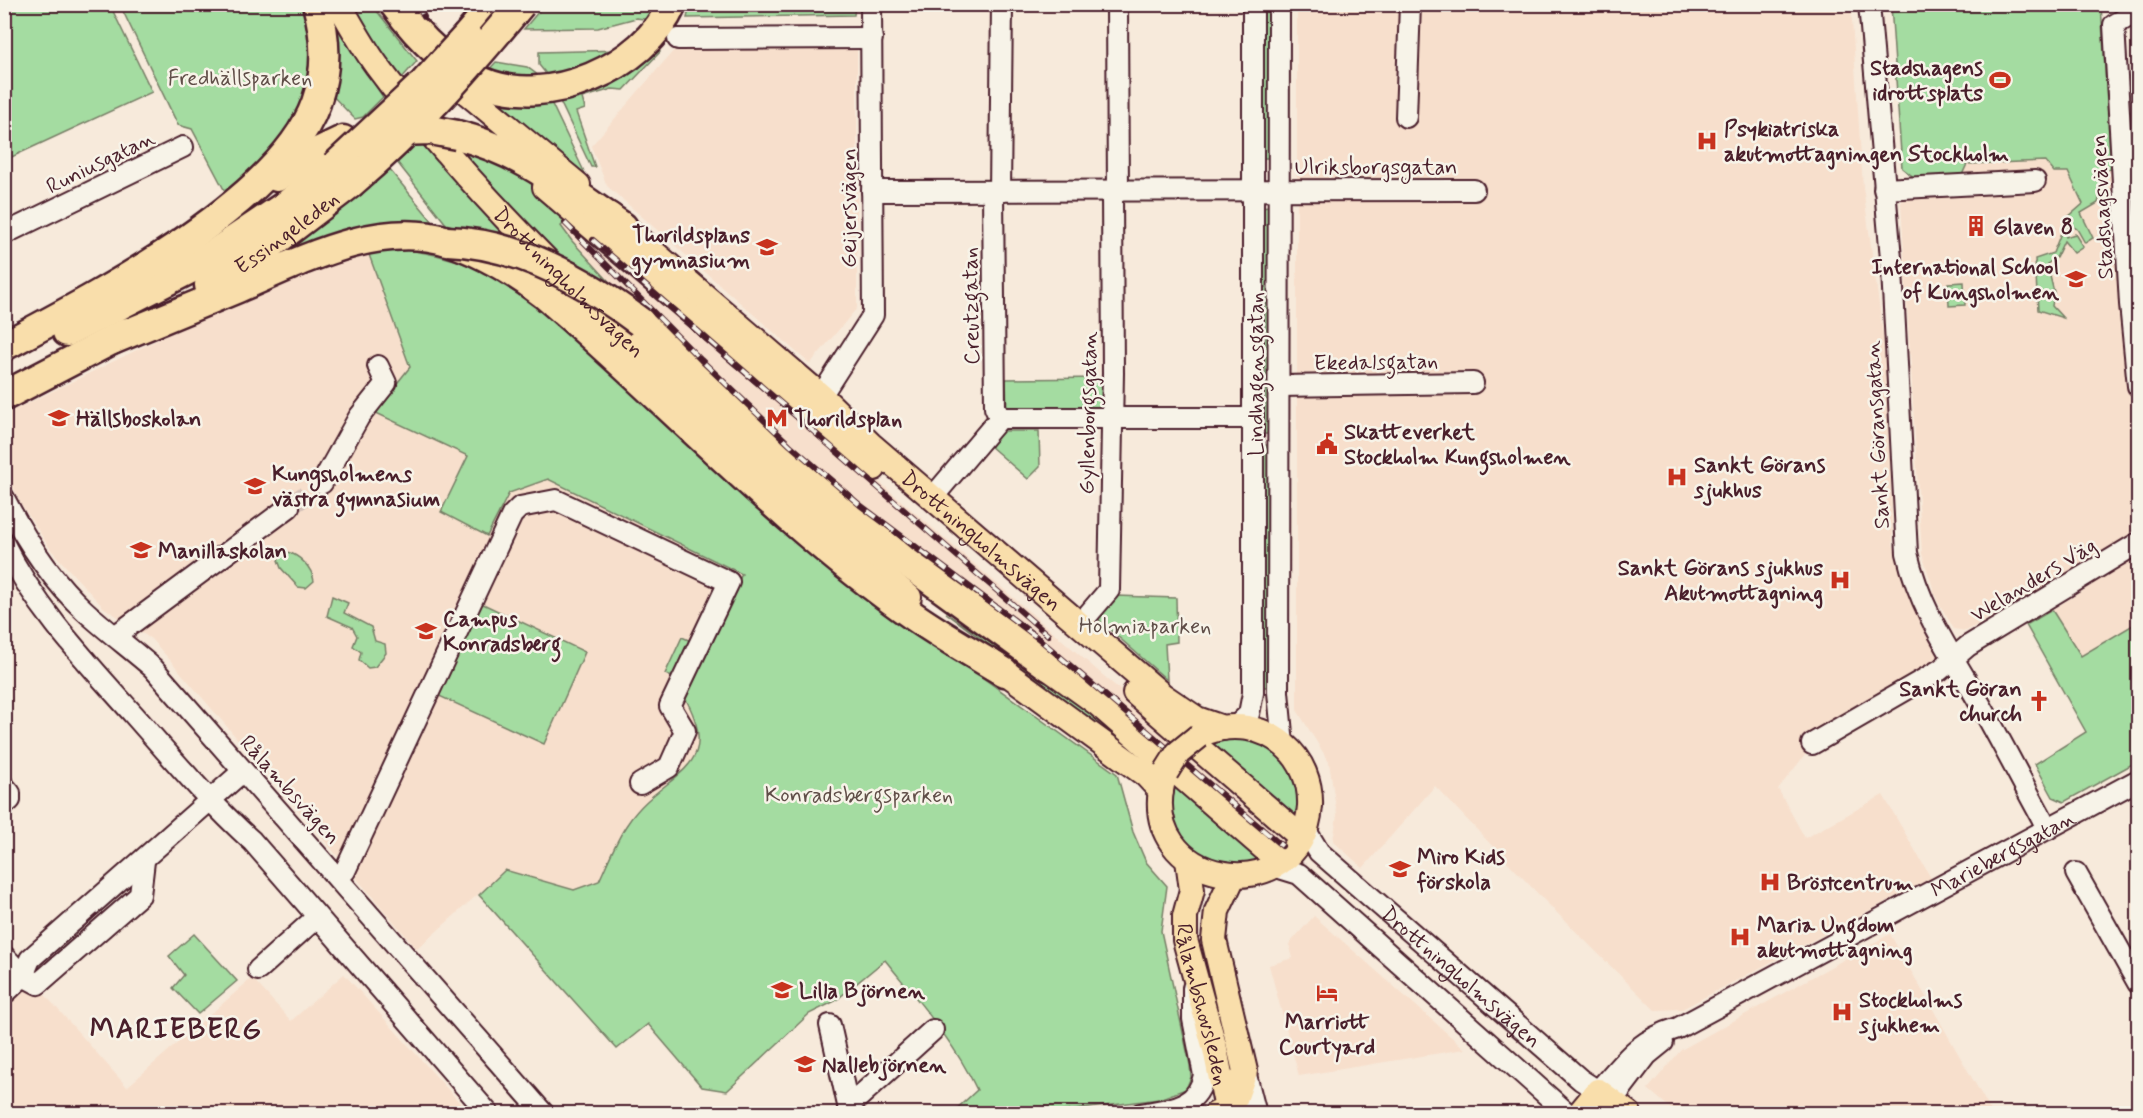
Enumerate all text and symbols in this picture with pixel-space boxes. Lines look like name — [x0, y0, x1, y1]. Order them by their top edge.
place label: Stadshagens idrottsplats — [1870, 55, 1983, 108]
park label: Fredhällsparken — [168, 65, 312, 93]
sports icon: Stadshagens idrottsplats — [1988, 68, 2012, 92]
place label: Psykiatriska akutmottagningen Stockholm — [1724, 116, 2009, 170]
street label: Runiusgatan — [42, 124, 160, 202]
hospital icon: Psykiatriska akutmottagningen Stockholm — [1695, 129, 1719, 153]
street label: Stadshagsvägen — [2085, 134, 2122, 280]
street label: Geijersvägen — [836, 148, 865, 268]
street label: Ulriksborgsgatan — [1295, 154, 1458, 185]
street label: Essingeleden — [230, 185, 345, 281]
street label: Drottningholmsvägen — [486, 201, 650, 365]
building icon: Glaven 8 — [1964, 214, 1988, 238]
place label: Glaven 8 — [1993, 214, 2073, 242]
place label: Thorildsplans gymnasium — [632, 222, 750, 276]
school or university icon: Thorildsplans gymnasium — [755, 235, 779, 259]
street label: Creutzgatan — [957, 247, 990, 365]
place label: International School of Kungsholmen — [1871, 254, 2060, 308]
school or university icon: International School of Kungsholmen — [2064, 267, 2088, 291]
street label: Lindhagensgatan — [1243, 292, 1274, 456]
street label: Gyllenborgsgatan — [1074, 331, 1107, 495]
street label: Sankt Göransgatan — [1859, 340, 1898, 530]
street label: Ekedalsgatan — [1313, 348, 1439, 381]
school or university icon: Hällsboskolan — [47, 406, 71, 430]
place label: Hällsboskolan — [76, 406, 201, 434]
metro station icon: Thorildsplan — [765, 406, 789, 430]
place label: Thorildsplan — [794, 406, 902, 434]
place label: Skatteverket Stockholm Kungsholmen — [1344, 419, 1571, 476]
public building icon: Skatteverket Stockholm Kungsholmen — [1315, 432, 1339, 456]
place label: Sankt Görans sjukhus — [1693, 452, 1826, 506]
place label: Kungsholmens västra gymnasium — [272, 461, 440, 518]
street label: Drottningholmsvägen — [894, 465, 1067, 619]
hospital icon: Sankt Görans sjukhus — [1665, 465, 1689, 489]
school or university icon: Kungsholmens västra gymnasium — [243, 474, 267, 498]
street label: Welanders Väg — [1966, 532, 2103, 630]
school or university icon: Manillaskolan — [129, 538, 153, 562]
place label: Manillaskolan — [158, 538, 287, 566]
place label: Sankt Görans sjukhus Akutmottagning — [1618, 555, 1823, 609]
hospital icon: Sankt Görans sjukhus Akutmottagning — [1828, 568, 1852, 592]
place label: Campus Konradsberg — [443, 606, 561, 663]
park label: Holmiaparken — [1079, 613, 1211, 641]
school or university icon: Campus Konradsberg — [414, 619, 438, 643]
place label: Sankt Göran church — [1899, 676, 2022, 729]
church icon: Sankt Göran church — [2027, 689, 2051, 713]
street label: Rålambsvägen — [232, 730, 346, 852]
park label: Konradsbergsparken — [765, 782, 953, 813]
street label: Mariebergsgatan — [1926, 804, 2081, 905]
place label: Miro Kids förskola — [1416, 844, 1505, 897]
school or university icon: Miro Kids förskola — [1388, 857, 1412, 881]
hospital icon: Bröstcentrum — [1758, 870, 1782, 894]
place label: Bröstcentrum — [1787, 870, 1914, 898]
street label: Drottningholmsvägen — [1374, 900, 1546, 1055]
place label: Maria Ungdom akutmottagning — [1757, 912, 1913, 966]
street label: Rålambshovsleden — [1169, 923, 1234, 1089]
hospital icon: Maria Ungdom akutmottagning — [1728, 925, 1752, 949]
school or university icon: Lilla Björnen — [770, 978, 794, 1002]
place label: Lilla Björnen — [799, 978, 926, 1007]
hotel icon: Marriott Courtyard — [1315, 981, 1339, 1005]
place label: Stockholms sjukhem — [1858, 987, 1963, 1041]
hospital icon: Stockholms sjukhem — [1830, 1000, 1854, 1024]
place label: Marriott Courtyard — [1279, 1009, 1375, 1063]
district label: MARIEBERG — [90, 1012, 262, 1049]
school or university icon: Nallebjörnen — [793, 1052, 817, 1076]
place label: Nallebjörnen — [822, 1052, 947, 1081]

